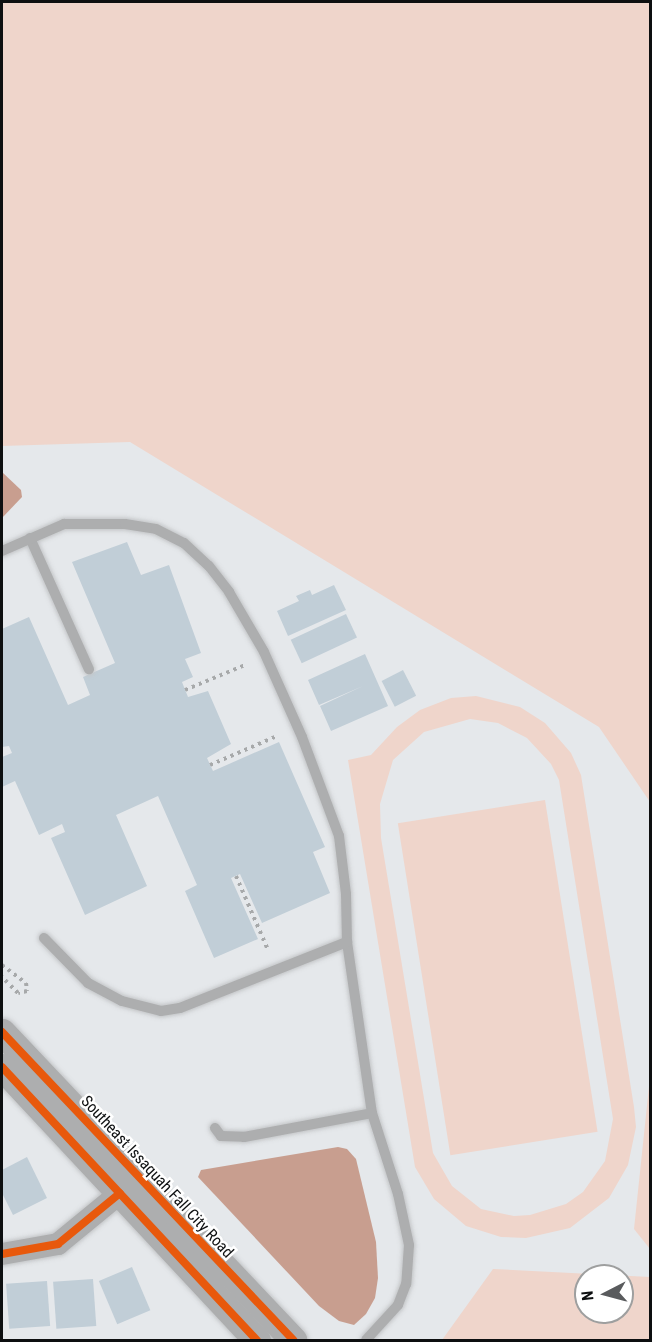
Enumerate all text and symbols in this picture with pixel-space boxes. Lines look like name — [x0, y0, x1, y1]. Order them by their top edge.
street label: Southeast Issaquah Fall City Road — [77, 1092, 237, 1262]
north arrow — [574, 1264, 634, 1324]
text: N — [578, 1290, 598, 1302]

